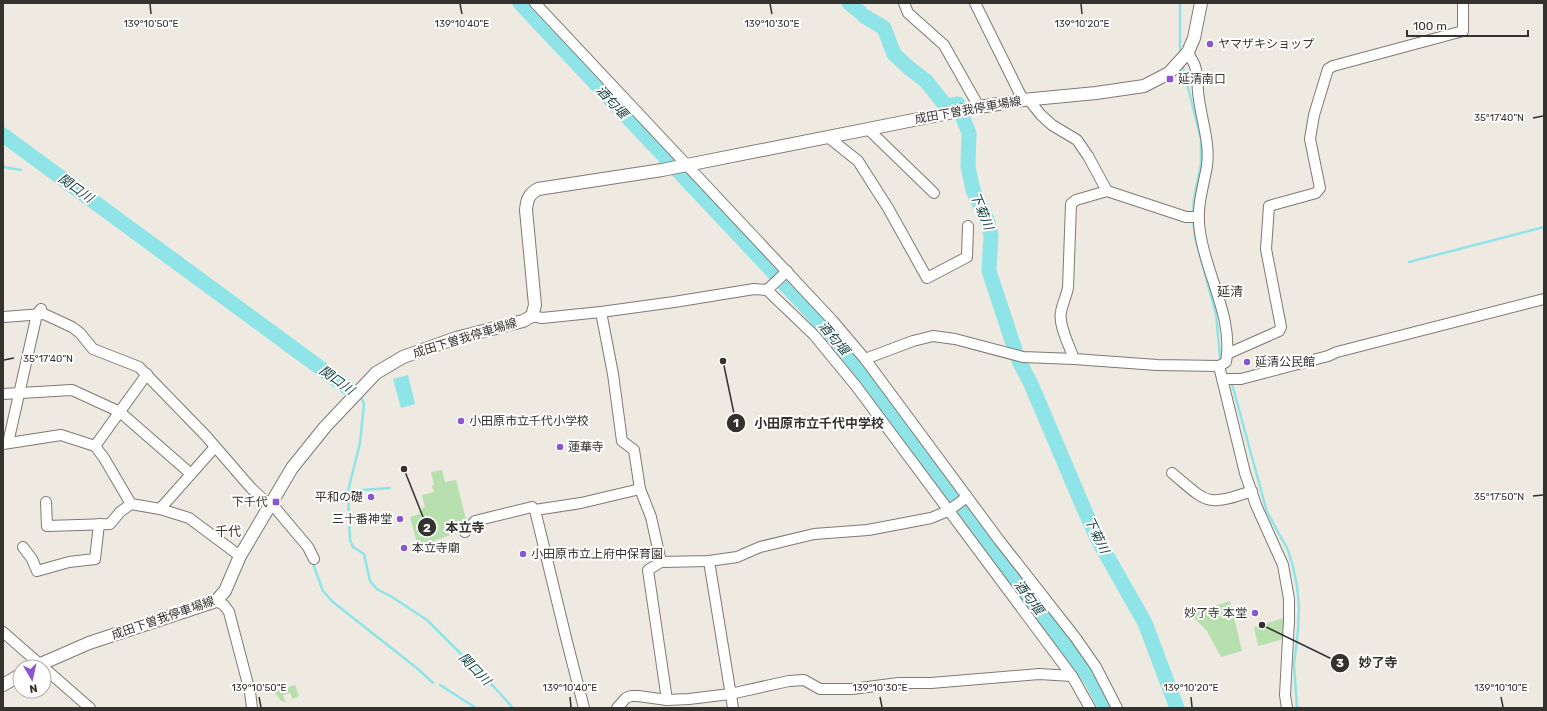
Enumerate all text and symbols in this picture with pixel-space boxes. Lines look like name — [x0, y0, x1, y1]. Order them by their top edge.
scale bar — [1407, 12, 1528, 38]
text: 139°10'50"E — [124, 18, 179, 30]
text: 139°10'40"E — [435, 18, 489, 30]
text: 139°10'30"E — [744, 18, 800, 30]
text: 139°10'20"E — [1055, 18, 1109, 30]
text: 100 m — [1413, 19, 1447, 33]
place label: ヤマザキショップ — [1218, 37, 1314, 51]
marker: ヤマザキショップ — [1205, 39, 1215, 49]
place label: 延清南口 — [1178, 72, 1226, 86]
marker: 延清南口 — [1165, 74, 1175, 84]
water label: 酒匂堰 — [593, 83, 632, 123]
street label: 成田下曽我停車場線 — [914, 94, 1022, 126]
text: 35°17'40"N — [1474, 112, 1524, 124]
water label: 関口川 — [56, 170, 98, 207]
water label: 下菊川 — [968, 190, 997, 234]
district label: 延清 — [1217, 284, 1243, 299]
street label: 成田下曽我停車場線 — [411, 316, 519, 360]
water label: 酒匂堰 — [816, 318, 854, 359]
text: 35°17'40"N — [23, 353, 73, 365]
place label: 延清公民館 — [1255, 355, 1315, 369]
marker: 延清公民館 — [1242, 357, 1252, 367]
water label: 関口川 — [317, 362, 359, 399]
callout: 小田原市立千代中学校 — [726, 411, 892, 436]
place label: 小田原市立千代小学校 — [469, 414, 589, 428]
marker: 小田原市立千代小学校 — [456, 416, 466, 426]
text: 1 — [733, 416, 739, 430]
text: 小田原市立千代中学校 — [754, 416, 884, 431]
place label: 蓮華寺 — [568, 440, 604, 454]
marker: 蓮華寺 — [555, 442, 565, 452]
place label: 平和の礎 — [315, 490, 363, 504]
text: 35°17'50"N — [1474, 491, 1524, 503]
marker: 平和の礎 — [366, 492, 376, 502]
place label: 下千代 — [232, 495, 268, 509]
marker: 下千代 — [271, 497, 281, 507]
place label: 三十番神堂 — [332, 512, 392, 526]
marker: 三十番神堂 — [395, 514, 405, 524]
water label: 下菊川 — [1082, 514, 1113, 558]
callout: 本立寺 — [417, 515, 492, 540]
text: 本立寺 — [445, 520, 485, 535]
text: 2 — [423, 521, 431, 535]
district label: 千代 — [215, 524, 241, 539]
place label: 本立寺廟 — [412, 541, 460, 555]
marker: 本立寺廟 — [399, 543, 409, 553]
place label: 小田原市立上府中保育園 — [531, 547, 663, 561]
marker: 小田原市立上府中保育園 — [518, 549, 528, 559]
water label: 酒匂堰 — [1011, 577, 1048, 619]
street label: 成田下曽我停車場線 — [110, 594, 216, 642]
place label: 妙了寺 本堂 — [1184, 606, 1247, 620]
marker: 妙了寺 本堂 — [1250, 608, 1260, 618]
water label: 関口川 — [456, 650, 495, 690]
callout: 妙了寺 — [1330, 650, 1405, 675]
text: 妙了寺 — [1358, 655, 1398, 670]
text: 3 — [1336, 656, 1344, 670]
north arrow — [12, 659, 52, 699]
text: N — [28, 681, 38, 695]
text: 139°10'50"E — [232, 682, 287, 694]
text: 139°10'40"E — [543, 682, 597, 694]
text: 139°10'30"E — [852, 682, 908, 694]
text: 139°10'20"E — [1164, 682, 1218, 694]
text: 139°10'10"E — [1474, 682, 1528, 694]

